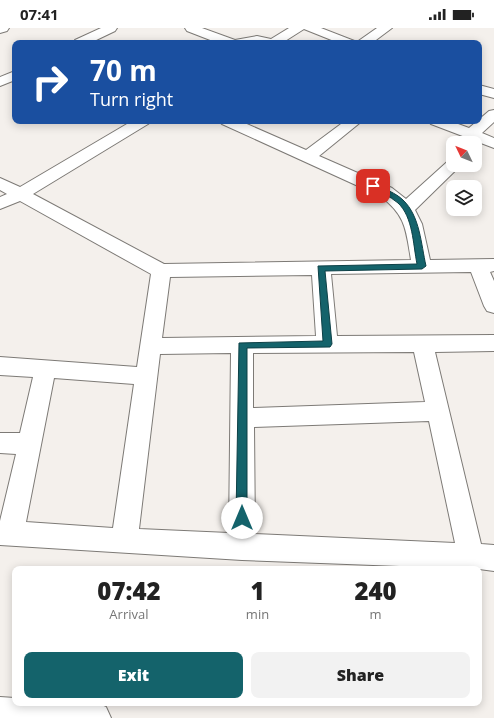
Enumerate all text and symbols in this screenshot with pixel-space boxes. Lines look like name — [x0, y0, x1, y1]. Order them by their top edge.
text: 07:41 — [20, 4, 59, 24]
text: 70 m — [90, 51, 157, 89]
icon: right — [24, 56, 76, 108]
text: Turn right — [90, 87, 173, 111]
north arrow — [446, 136, 482, 172]
map controls — [446, 136, 482, 216]
pin — [356, 169, 390, 203]
icon: arrive — [362, 175, 384, 197]
button: layers — [446, 180, 482, 216]
position arrow — [221, 497, 263, 539]
text: 07:42 — [97, 574, 161, 607]
text: 1 — [250, 574, 265, 607]
text: 240 — [354, 574, 397, 607]
text: Arrival — [109, 605, 148, 623]
text: min — [246, 605, 269, 623]
text: m — [370, 605, 382, 623]
button: Exit — [24, 652, 243, 698]
button: Share — [251, 652, 470, 698]

